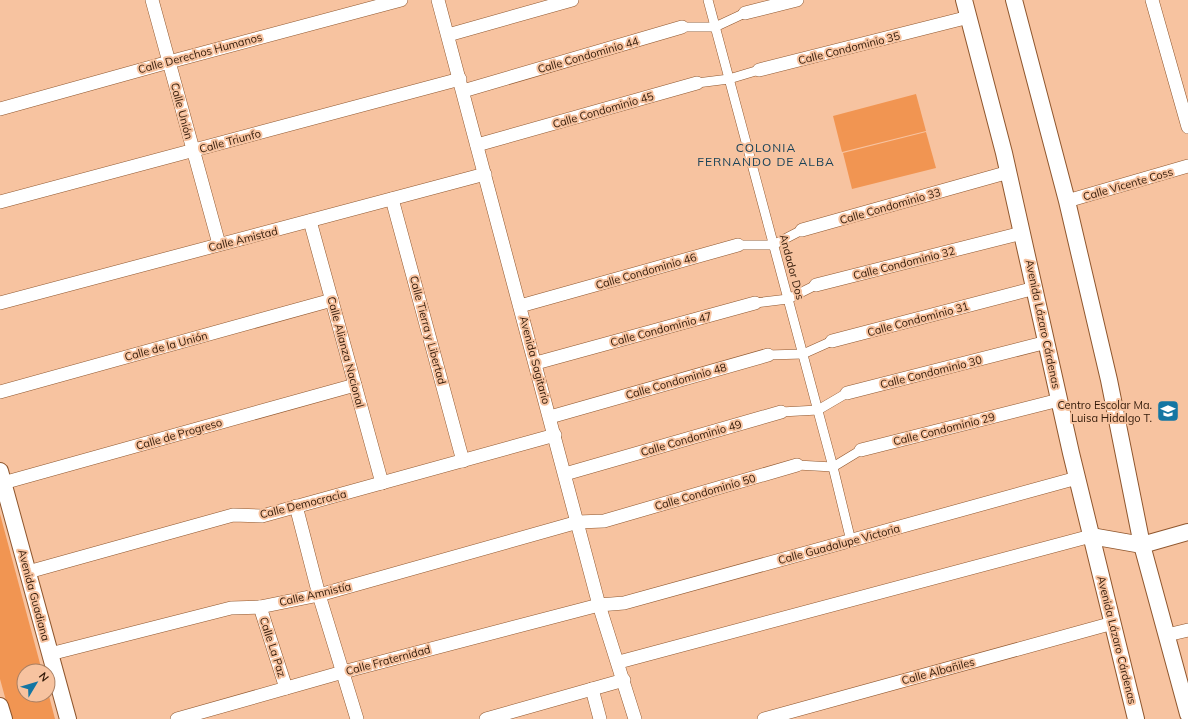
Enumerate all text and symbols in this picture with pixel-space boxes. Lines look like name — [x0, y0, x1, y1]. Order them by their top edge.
street label: Calle Condominio 35 — [797, 28, 902, 67]
street label: Calle Derechos Humanos — [136, 30, 264, 76]
street label: Calle Condominio 44 — [536, 34, 641, 76]
street label: Calle Unión — [168, 81, 196, 141]
street label: Calle Condominio 45 — [551, 89, 656, 131]
street label: Calle Triunfo — [198, 126, 262, 156]
district label: COLONIA FERNANDO DE ALBA — [697, 140, 835, 169]
street label: Calle Vicente Coss — [1081, 164, 1175, 204]
street label: Calle Condominio 33 — [838, 185, 942, 227]
street label: Calle Amistad — [207, 224, 279, 254]
street label: Andador Dos — [777, 233, 807, 301]
street label: Calle Condominio 32 — [852, 243, 957, 282]
street label: Calle Condominio 46 — [594, 250, 699, 292]
street label: Avenida Lázaro Cárdenas — [1022, 258, 1064, 390]
street label: Calle Tierra y Libertad — [407, 274, 449, 386]
street label: Calle Alianza Nacional — [324, 295, 368, 409]
street label: Calle Condominio 31 — [866, 299, 970, 339]
street label: Calle Condominio 47 — [609, 309, 713, 349]
street label: Avenida Sagitario — [516, 314, 554, 406]
street label: Calle de la Unión — [123, 328, 209, 364]
street label: Calle Condominio 30 — [879, 352, 984, 391]
street label: Calle Condominio 48 — [624, 360, 729, 402]
place label: Centro Escolar Ma. Luisa Hidalgo T. — [1057, 398, 1152, 425]
school or university icon: Centro Escolar Ma. Luisa Hidalgo T. — [1155, 398, 1181, 424]
street label: Calle Condominio 29 — [892, 410, 996, 448]
street label: Calle de Progreso — [134, 415, 224, 453]
street label: Calle Condominio 49 — [639, 417, 743, 459]
street label: Calle Condominio 50 — [653, 471, 758, 513]
street label: Calle Democracia — [258, 486, 348, 522]
street label: Calle Guadalupe Victoria — [776, 521, 902, 567]
street label: Avenida Guadiana — [15, 548, 53, 642]
street label: Avenida Lázaro Cárdenas — [1094, 574, 1140, 706]
street label: Calle Amnistía — [278, 579, 352, 609]
street label: Calle La Paz — [257, 615, 289, 679]
street label: Calle Fraternidad — [344, 642, 432, 678]
street label: Calle Albañiles — [900, 655, 976, 687]
north arrow — [16, 663, 56, 703]
text: N — [36, 669, 52, 684]

